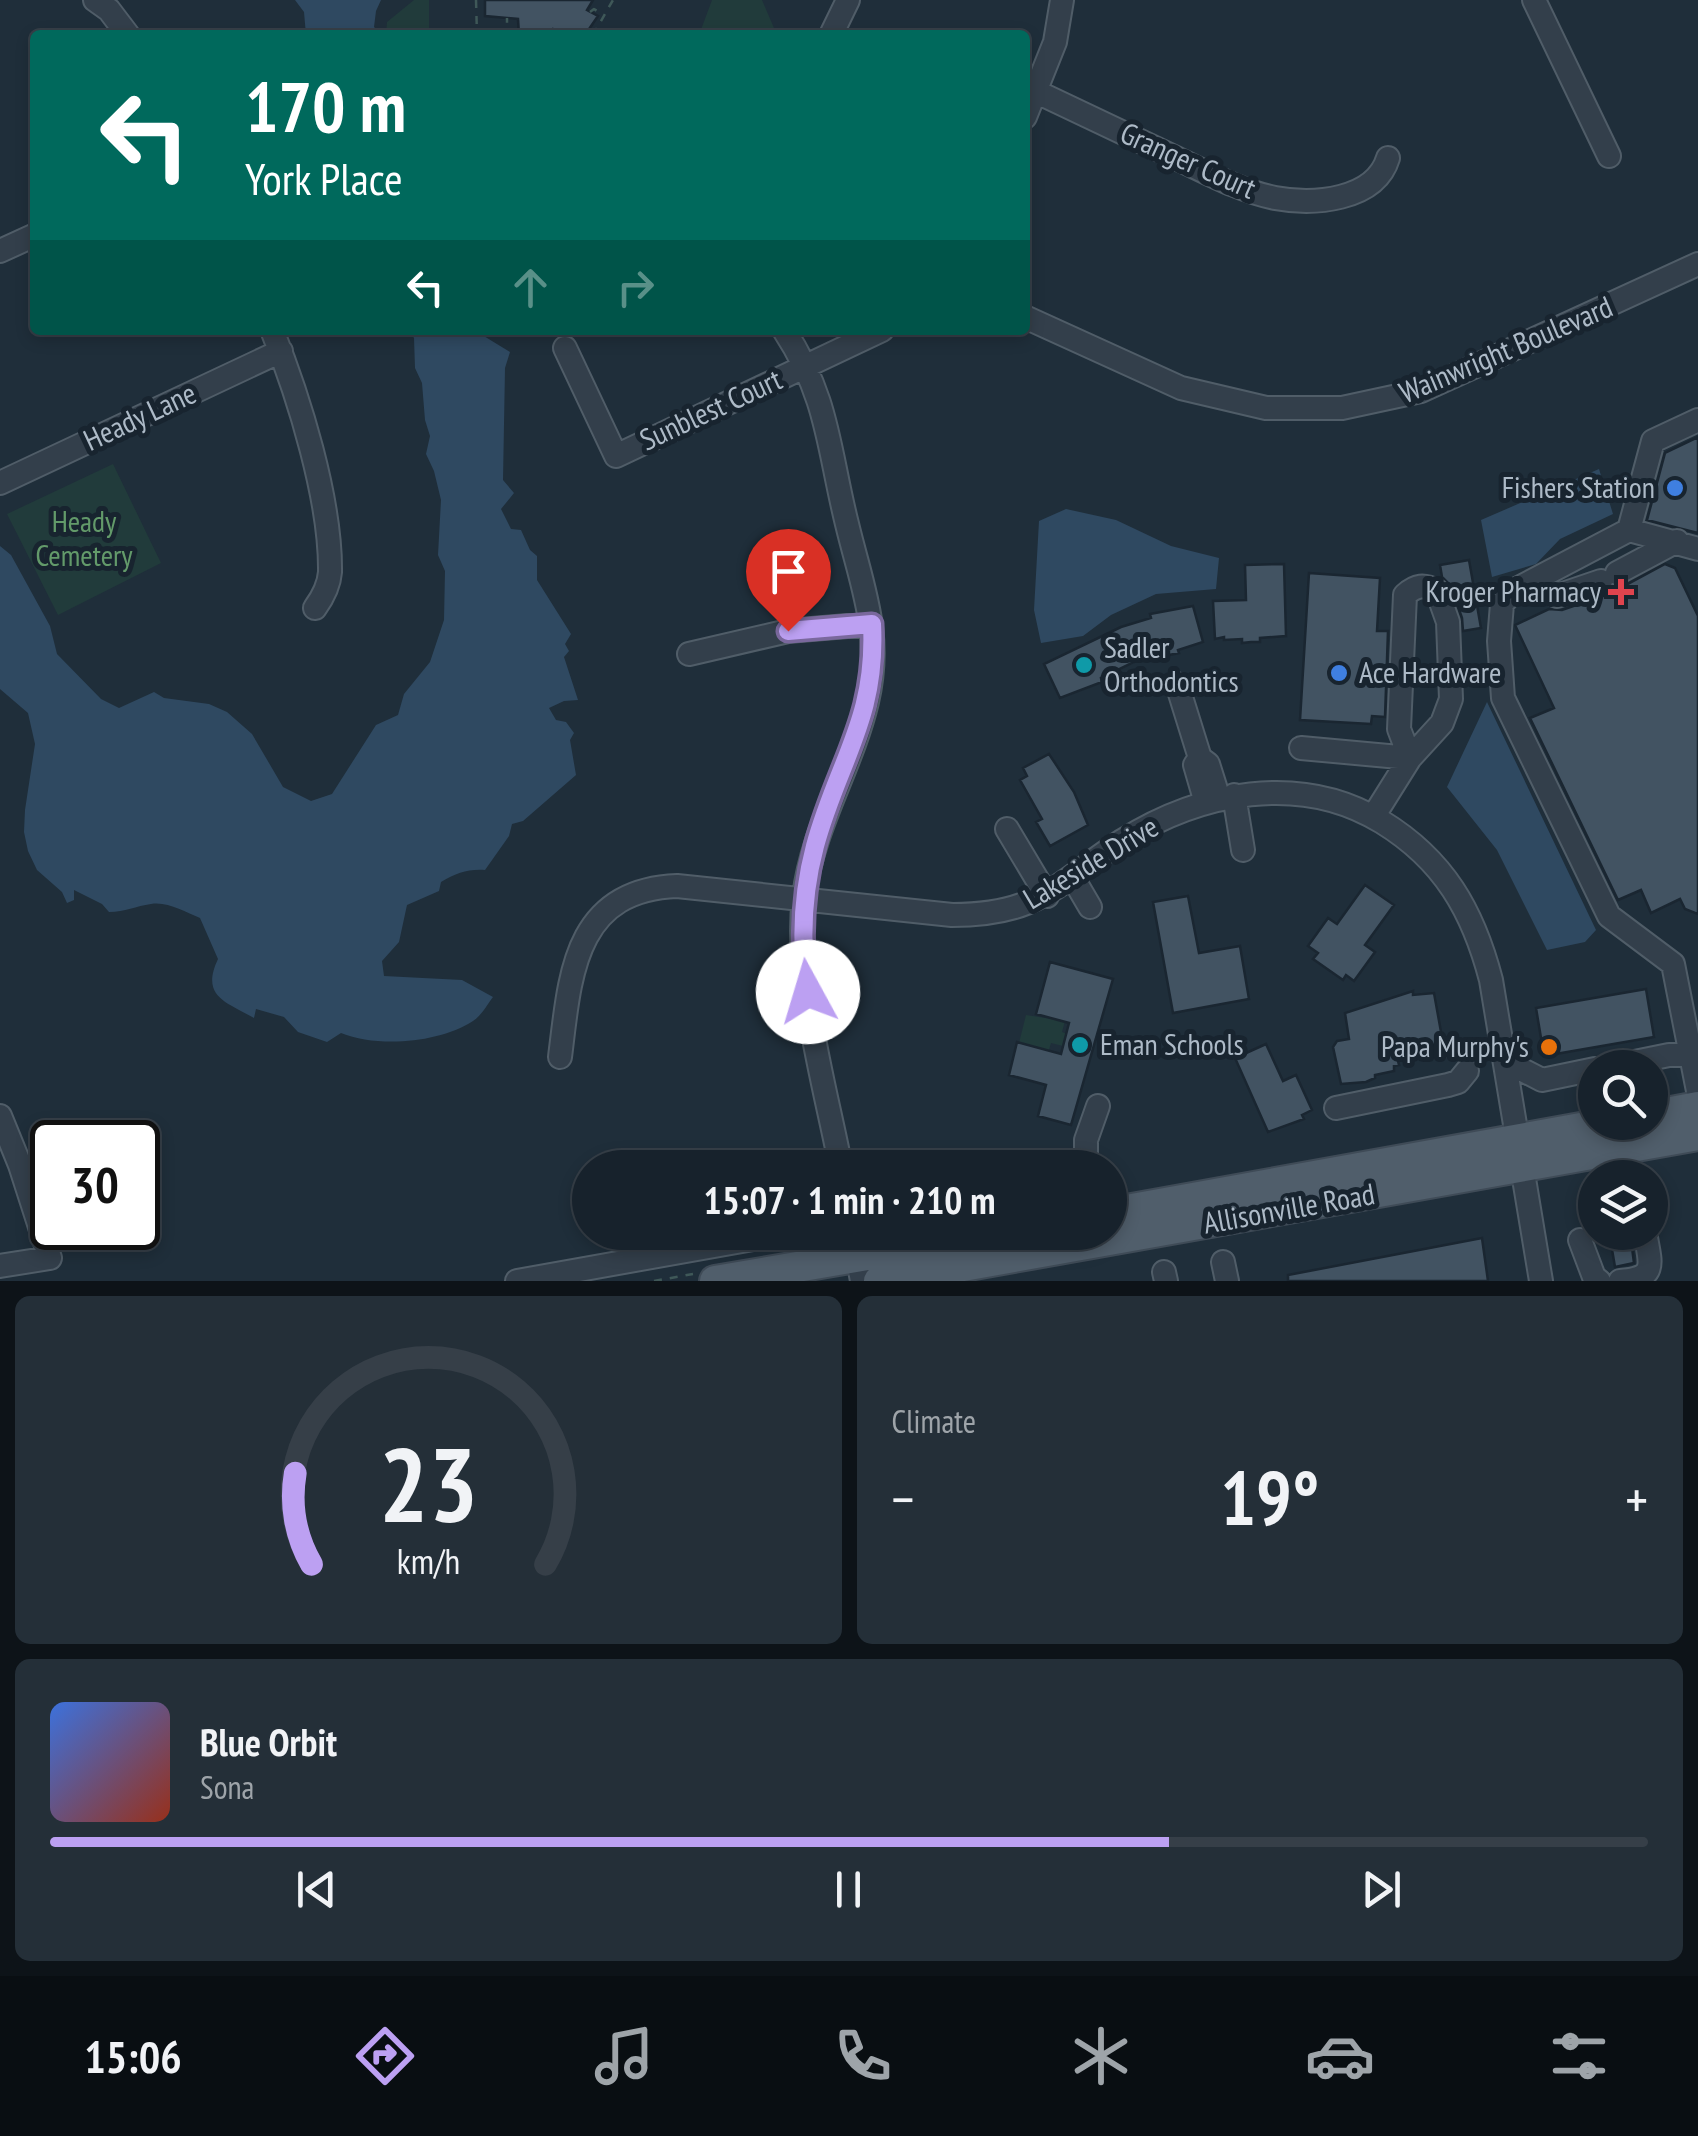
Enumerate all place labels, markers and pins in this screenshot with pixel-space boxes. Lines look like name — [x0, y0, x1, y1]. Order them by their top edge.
place label: Fishers Station — [1502, 467, 1655, 506]
marker: Fishers Station — [1664, 477, 1686, 499]
pin — [746, 529, 831, 632]
place label: Kroger Pharmacy — [1426, 571, 1602, 610]
marker: Kroger Pharmacy — [1610, 581, 1632, 603]
place label: Sadler Orthodontics — [1104, 627, 1239, 700]
place label: Ace Hardware — [1359, 652, 1501, 691]
marker: Sadler Orthodontics — [1073, 654, 1095, 676]
marker: Ace Hardware — [1328, 662, 1350, 684]
place label: Eman Schools — [1100, 1024, 1244, 1063]
place label: Papa Murphy's — [1381, 1026, 1529, 1065]
marker: Eman Schools — [1069, 1034, 1091, 1056]
marker: Papa Murphy's — [1538, 1036, 1560, 1058]

